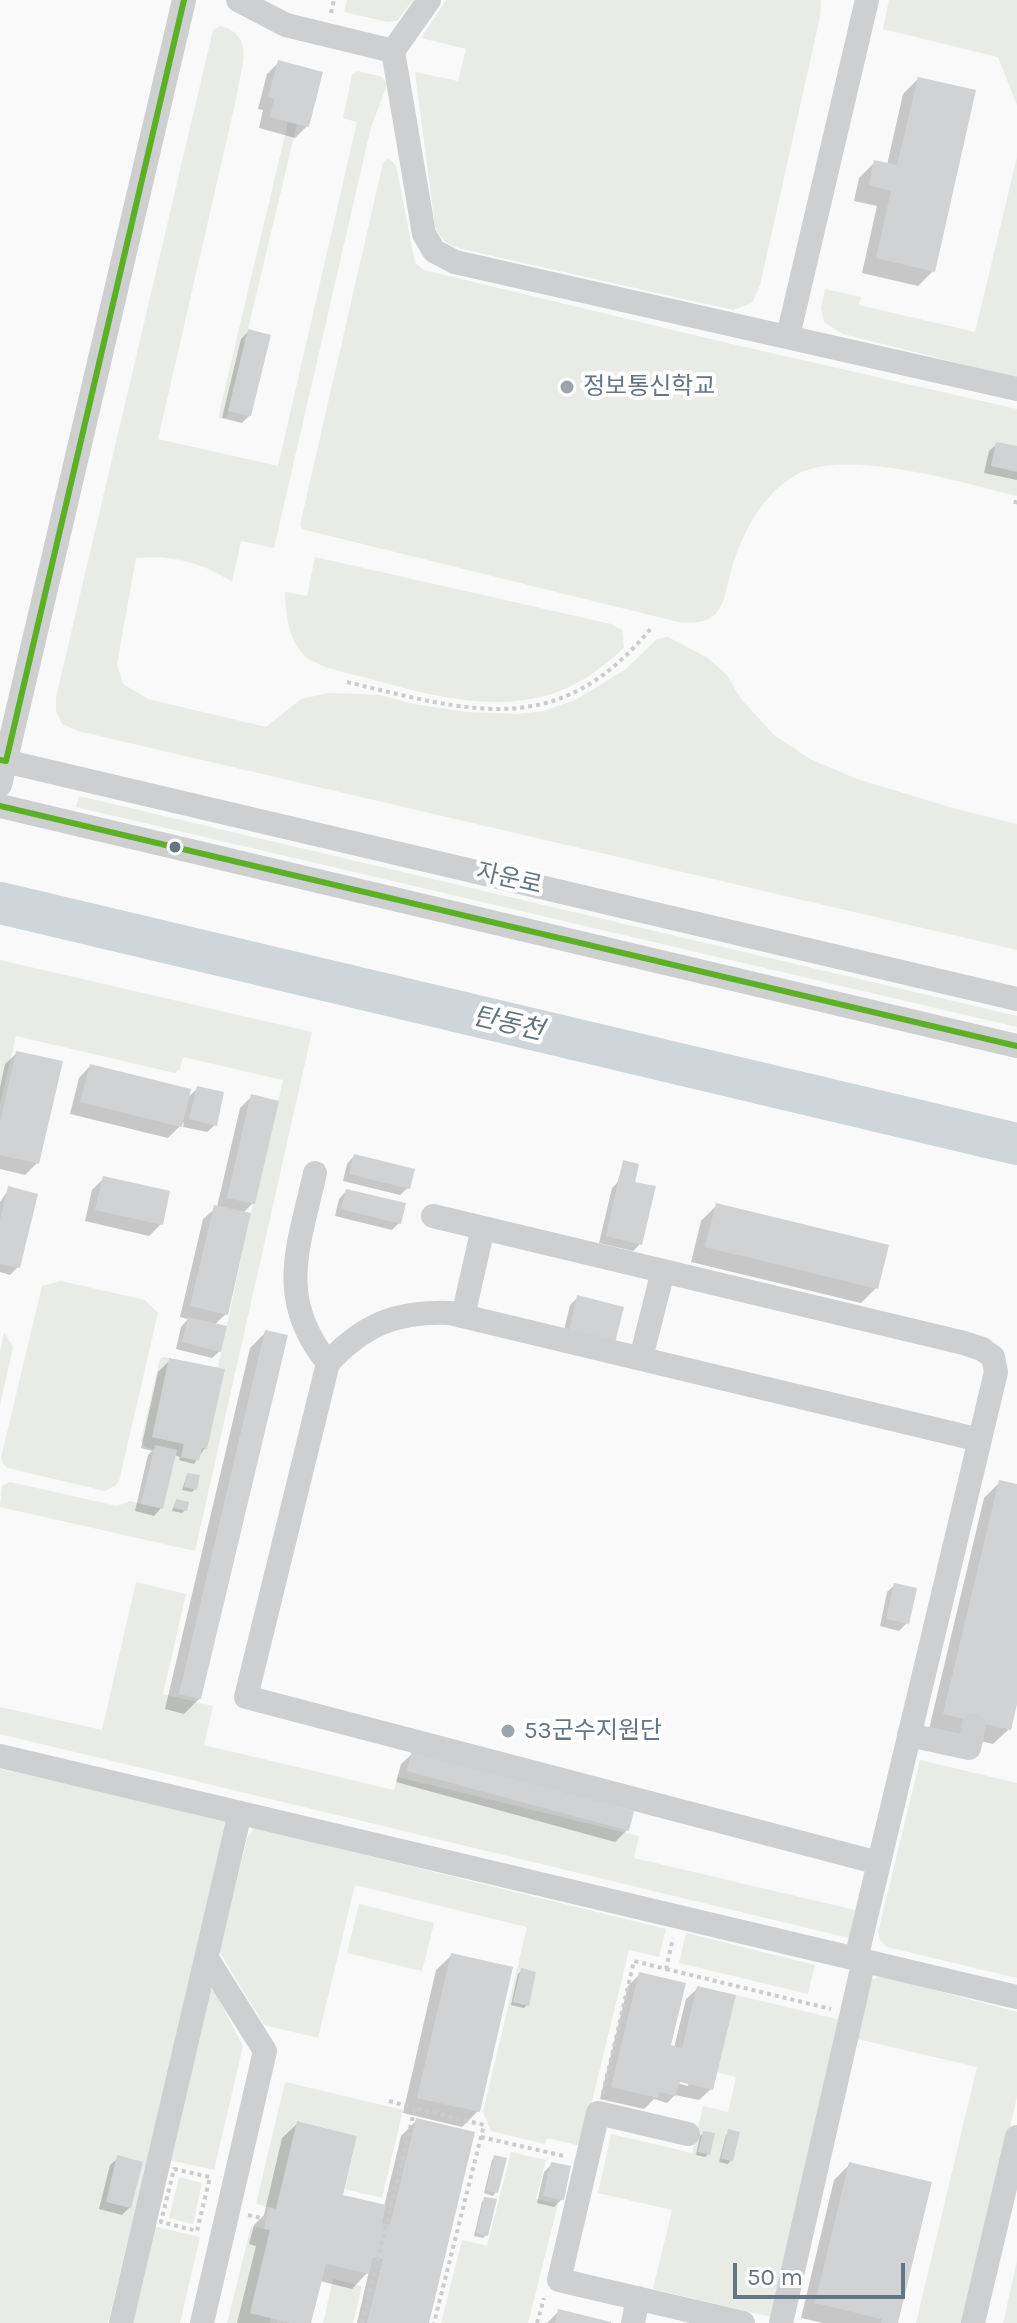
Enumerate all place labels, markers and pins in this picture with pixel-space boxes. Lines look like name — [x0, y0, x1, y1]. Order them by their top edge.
place label: 정보통신학교 — [583, 373, 715, 401]
marker: 정보통신학교 — [558, 378, 576, 396]
unlabelled marker — [167, 839, 183, 855]
place label: 53군수지원단 — [524, 1717, 662, 1745]
marker: 53군수지원단 — [499, 1722, 517, 1740]

